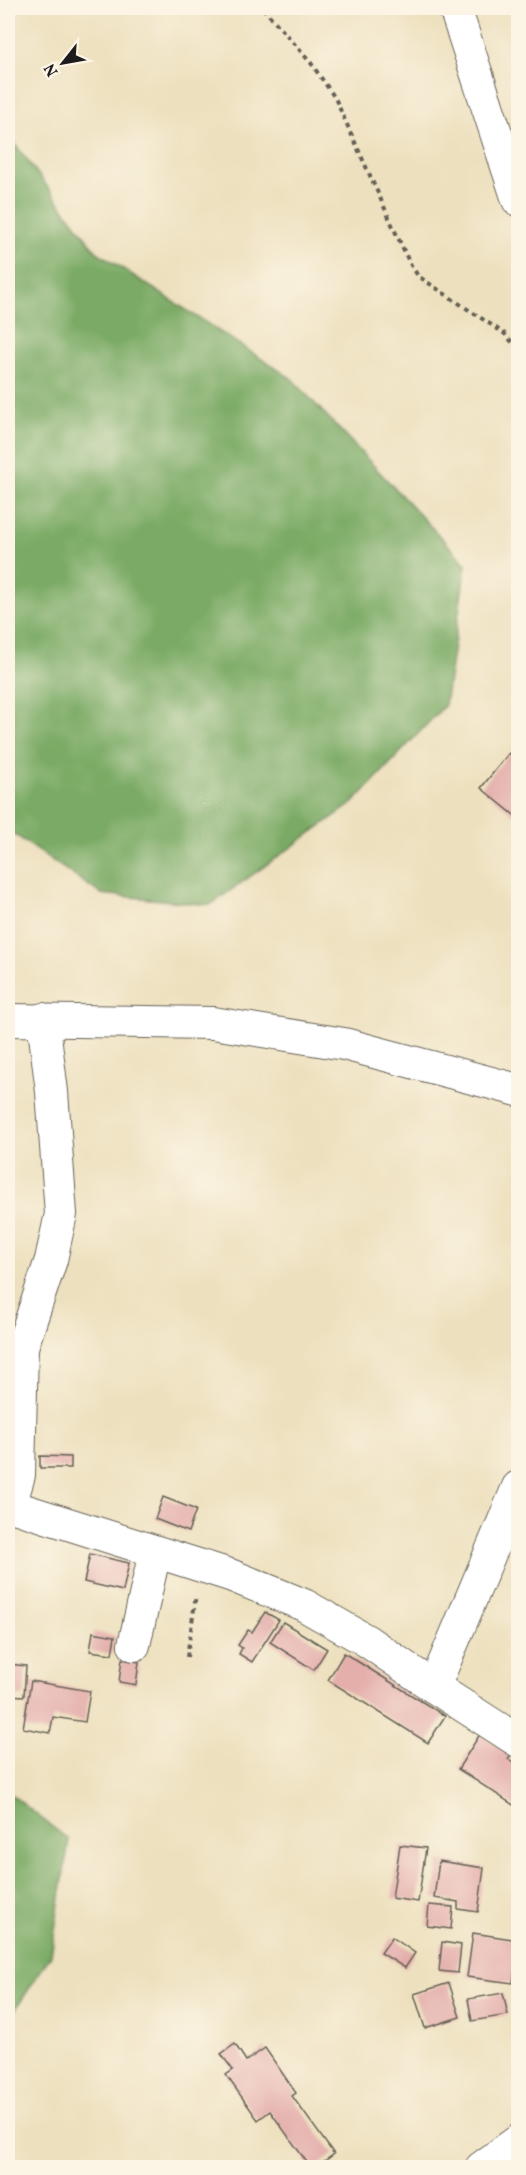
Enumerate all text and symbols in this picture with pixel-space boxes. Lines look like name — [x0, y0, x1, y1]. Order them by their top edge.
north arrow — [33, 33, 93, 93]
text: N — [39, 59, 64, 80]

